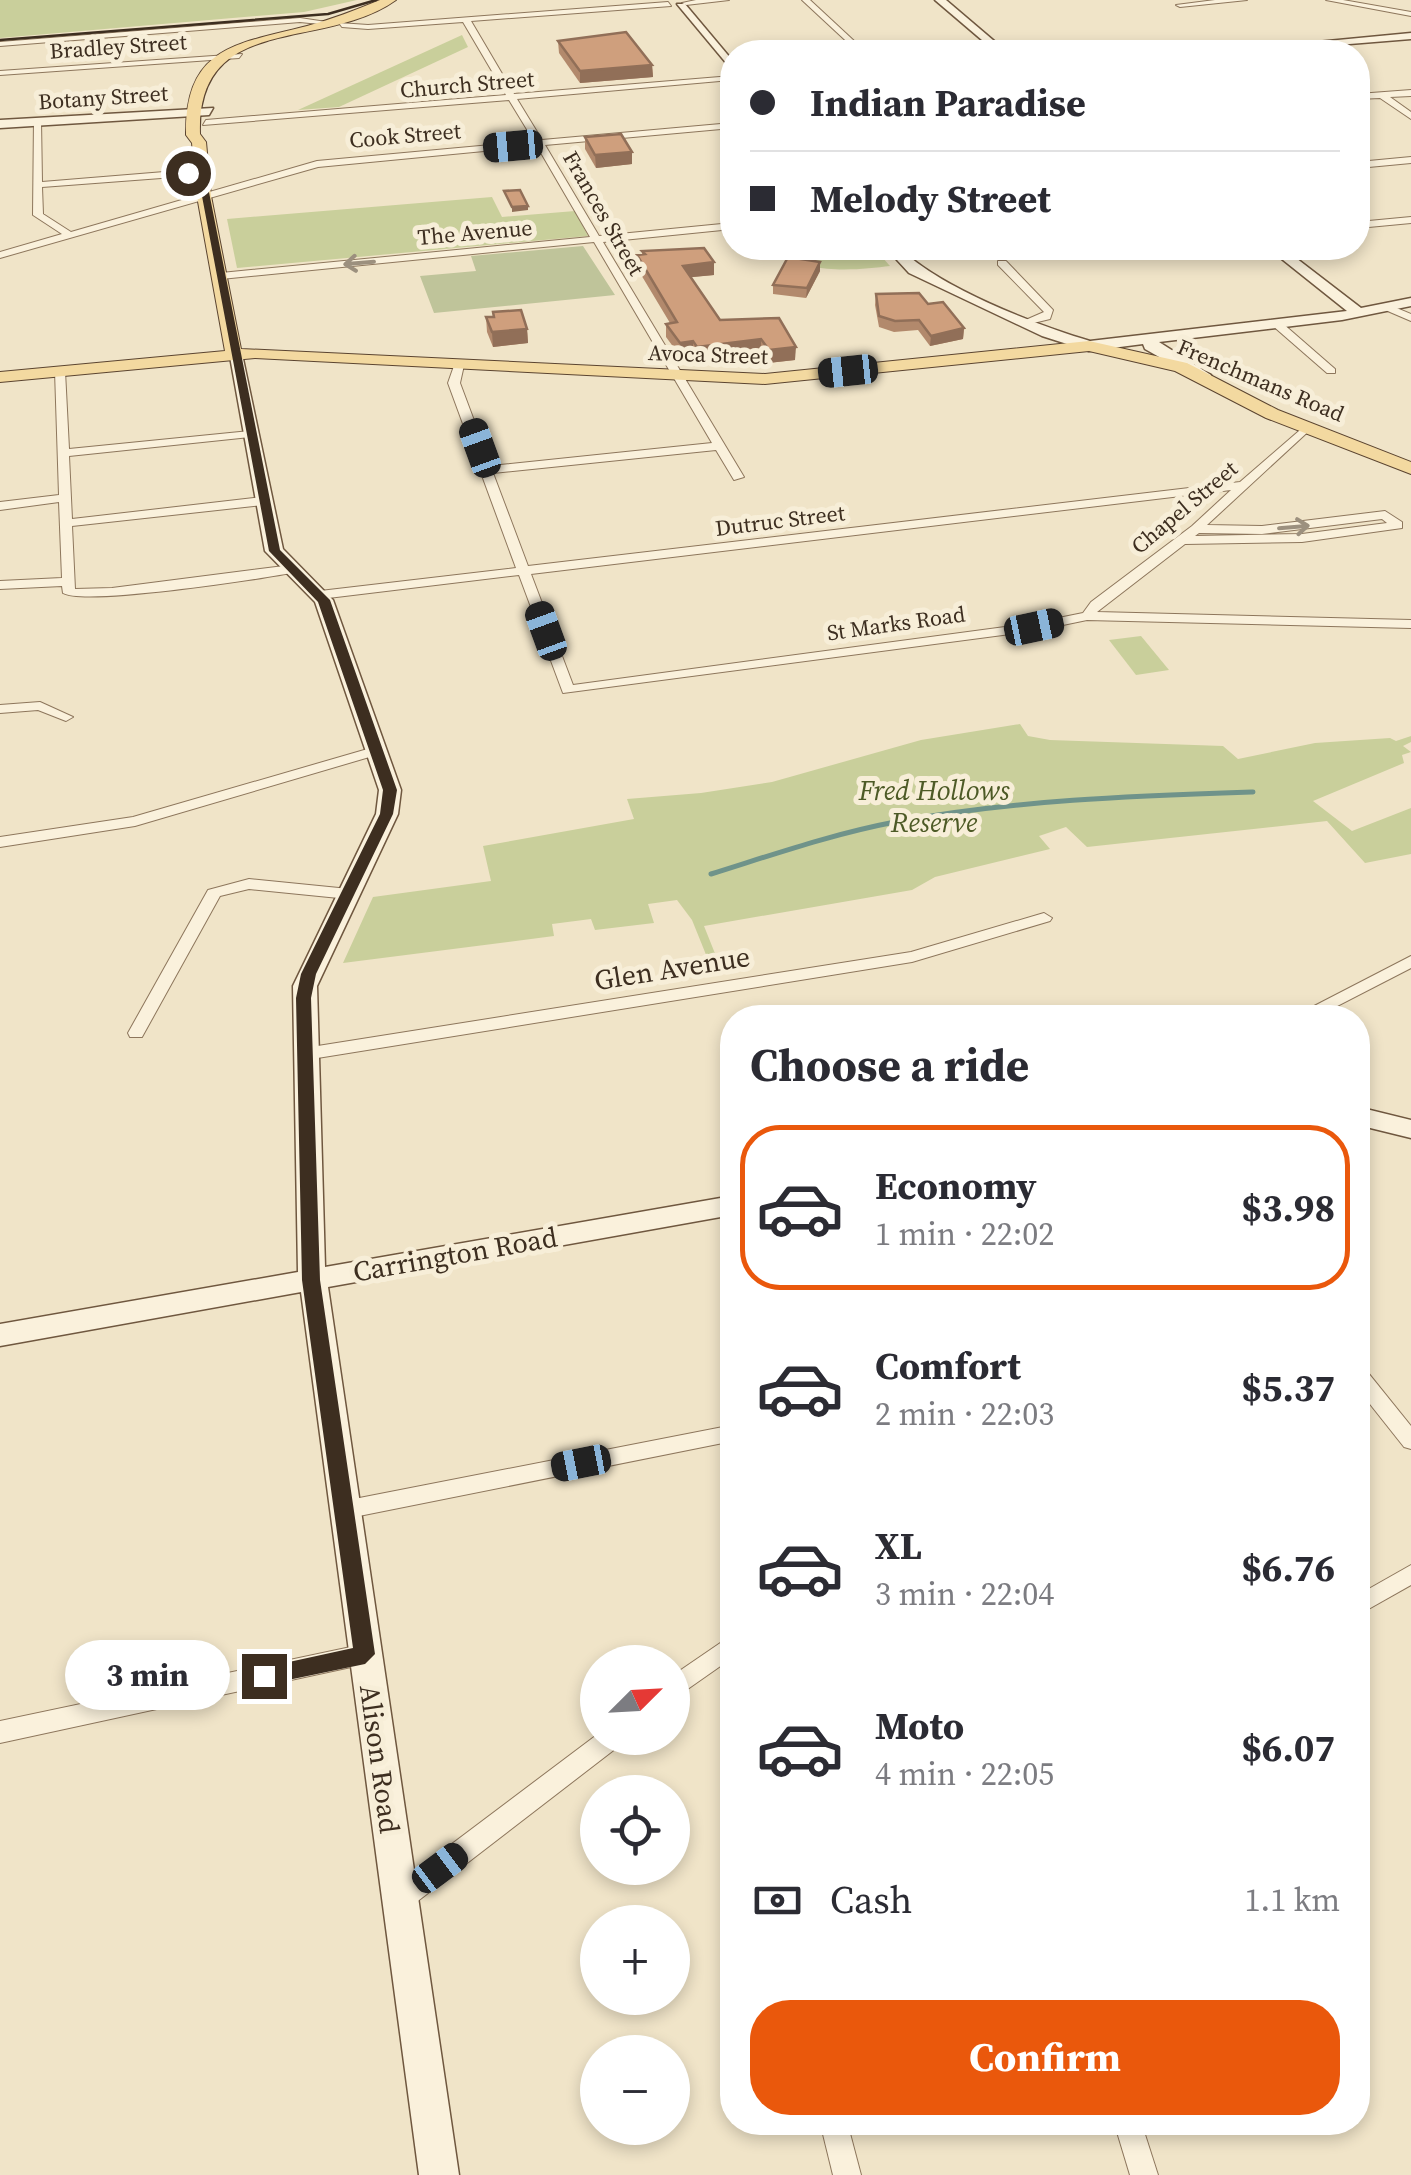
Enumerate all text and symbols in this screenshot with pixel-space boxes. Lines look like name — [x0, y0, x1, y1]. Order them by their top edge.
street label: Bradley Street — [48, 26, 188, 66]
street label: Church Street — [399, 63, 536, 105]
street label: Botany Street — [37, 77, 170, 116]
text: Indian Paradise — [810, 77, 1086, 129]
street label: Cook Street — [348, 115, 463, 155]
car — [482, 128, 544, 164]
street label: Frances Street — [556, 145, 652, 282]
route start — [166, 151, 211, 196]
text: Melody Street — [810, 173, 1051, 225]
street label: The Avenue — [416, 212, 534, 252]
one-way arrow — [343, 254, 375, 273]
street label: Frenchmans Road — [1173, 331, 1349, 429]
street label: Avoca Street — [648, 337, 769, 371]
car — [817, 353, 879, 389]
car — [456, 415, 504, 481]
street label: Chapel Street — [1124, 453, 1244, 560]
street label: Dutruc Street — [714, 497, 847, 543]
one-way arrow — [1277, 518, 1309, 537]
car — [522, 598, 570, 664]
street label: St Marks Road — [825, 598, 968, 648]
car — [1002, 606, 1066, 648]
park label: Fred Hollows Reserve — [857, 771, 1010, 841]
street label: Glen Avenue — [591, 937, 753, 999]
text: Choose a ride — [750, 1034, 1029, 1096]
text: Economy — [875, 1160, 1037, 1212]
icon: car — [755, 1163, 845, 1253]
text: $3.98 — [1241, 1182, 1335, 1234]
text: 1 min · 22:02 — [875, 1212, 1054, 1256]
street label: Carrington Road — [350, 1217, 560, 1291]
text: Comfort — [875, 1340, 1021, 1392]
icon: car — [755, 1343, 845, 1433]
text: $5.37 — [1241, 1362, 1335, 1414]
text: 2 min · 22:03 — [875, 1392, 1054, 1436]
car — [549, 1443, 613, 1483]
text: XL — [875, 1520, 922, 1572]
icon: car — [755, 1523, 845, 1613]
text: $6.76 — [1241, 1542, 1335, 1594]
text: 3 min · 22:04 — [875, 1572, 1054, 1616]
callout: 3 min — [64, 1641, 229, 1711]
north arrow — [580, 1645, 690, 1755]
map controls — [580, 1645, 690, 2145]
text: 3 min — [106, 1653, 189, 1697]
route end — [242, 1654, 287, 1699]
street label: Alison Road — [351, 1682, 409, 1836]
text: Moto — [875, 1700, 964, 1752]
icon: car — [755, 1703, 845, 1793]
text: $6.07 — [1241, 1722, 1335, 1774]
text: 4 min · 22:05 — [875, 1752, 1054, 1796]
button: locate — [580, 1775, 690, 1885]
car — [407, 1838, 473, 1898]
icon: cash — [750, 1873, 805, 1928]
text: Cash — [830, 1874, 912, 1926]
text: 1.1 km — [1245, 1878, 1340, 1922]
button: + — [580, 1905, 690, 2015]
button: Confirm — [750, 2000, 1340, 2115]
button: − — [580, 2035, 690, 2145]

